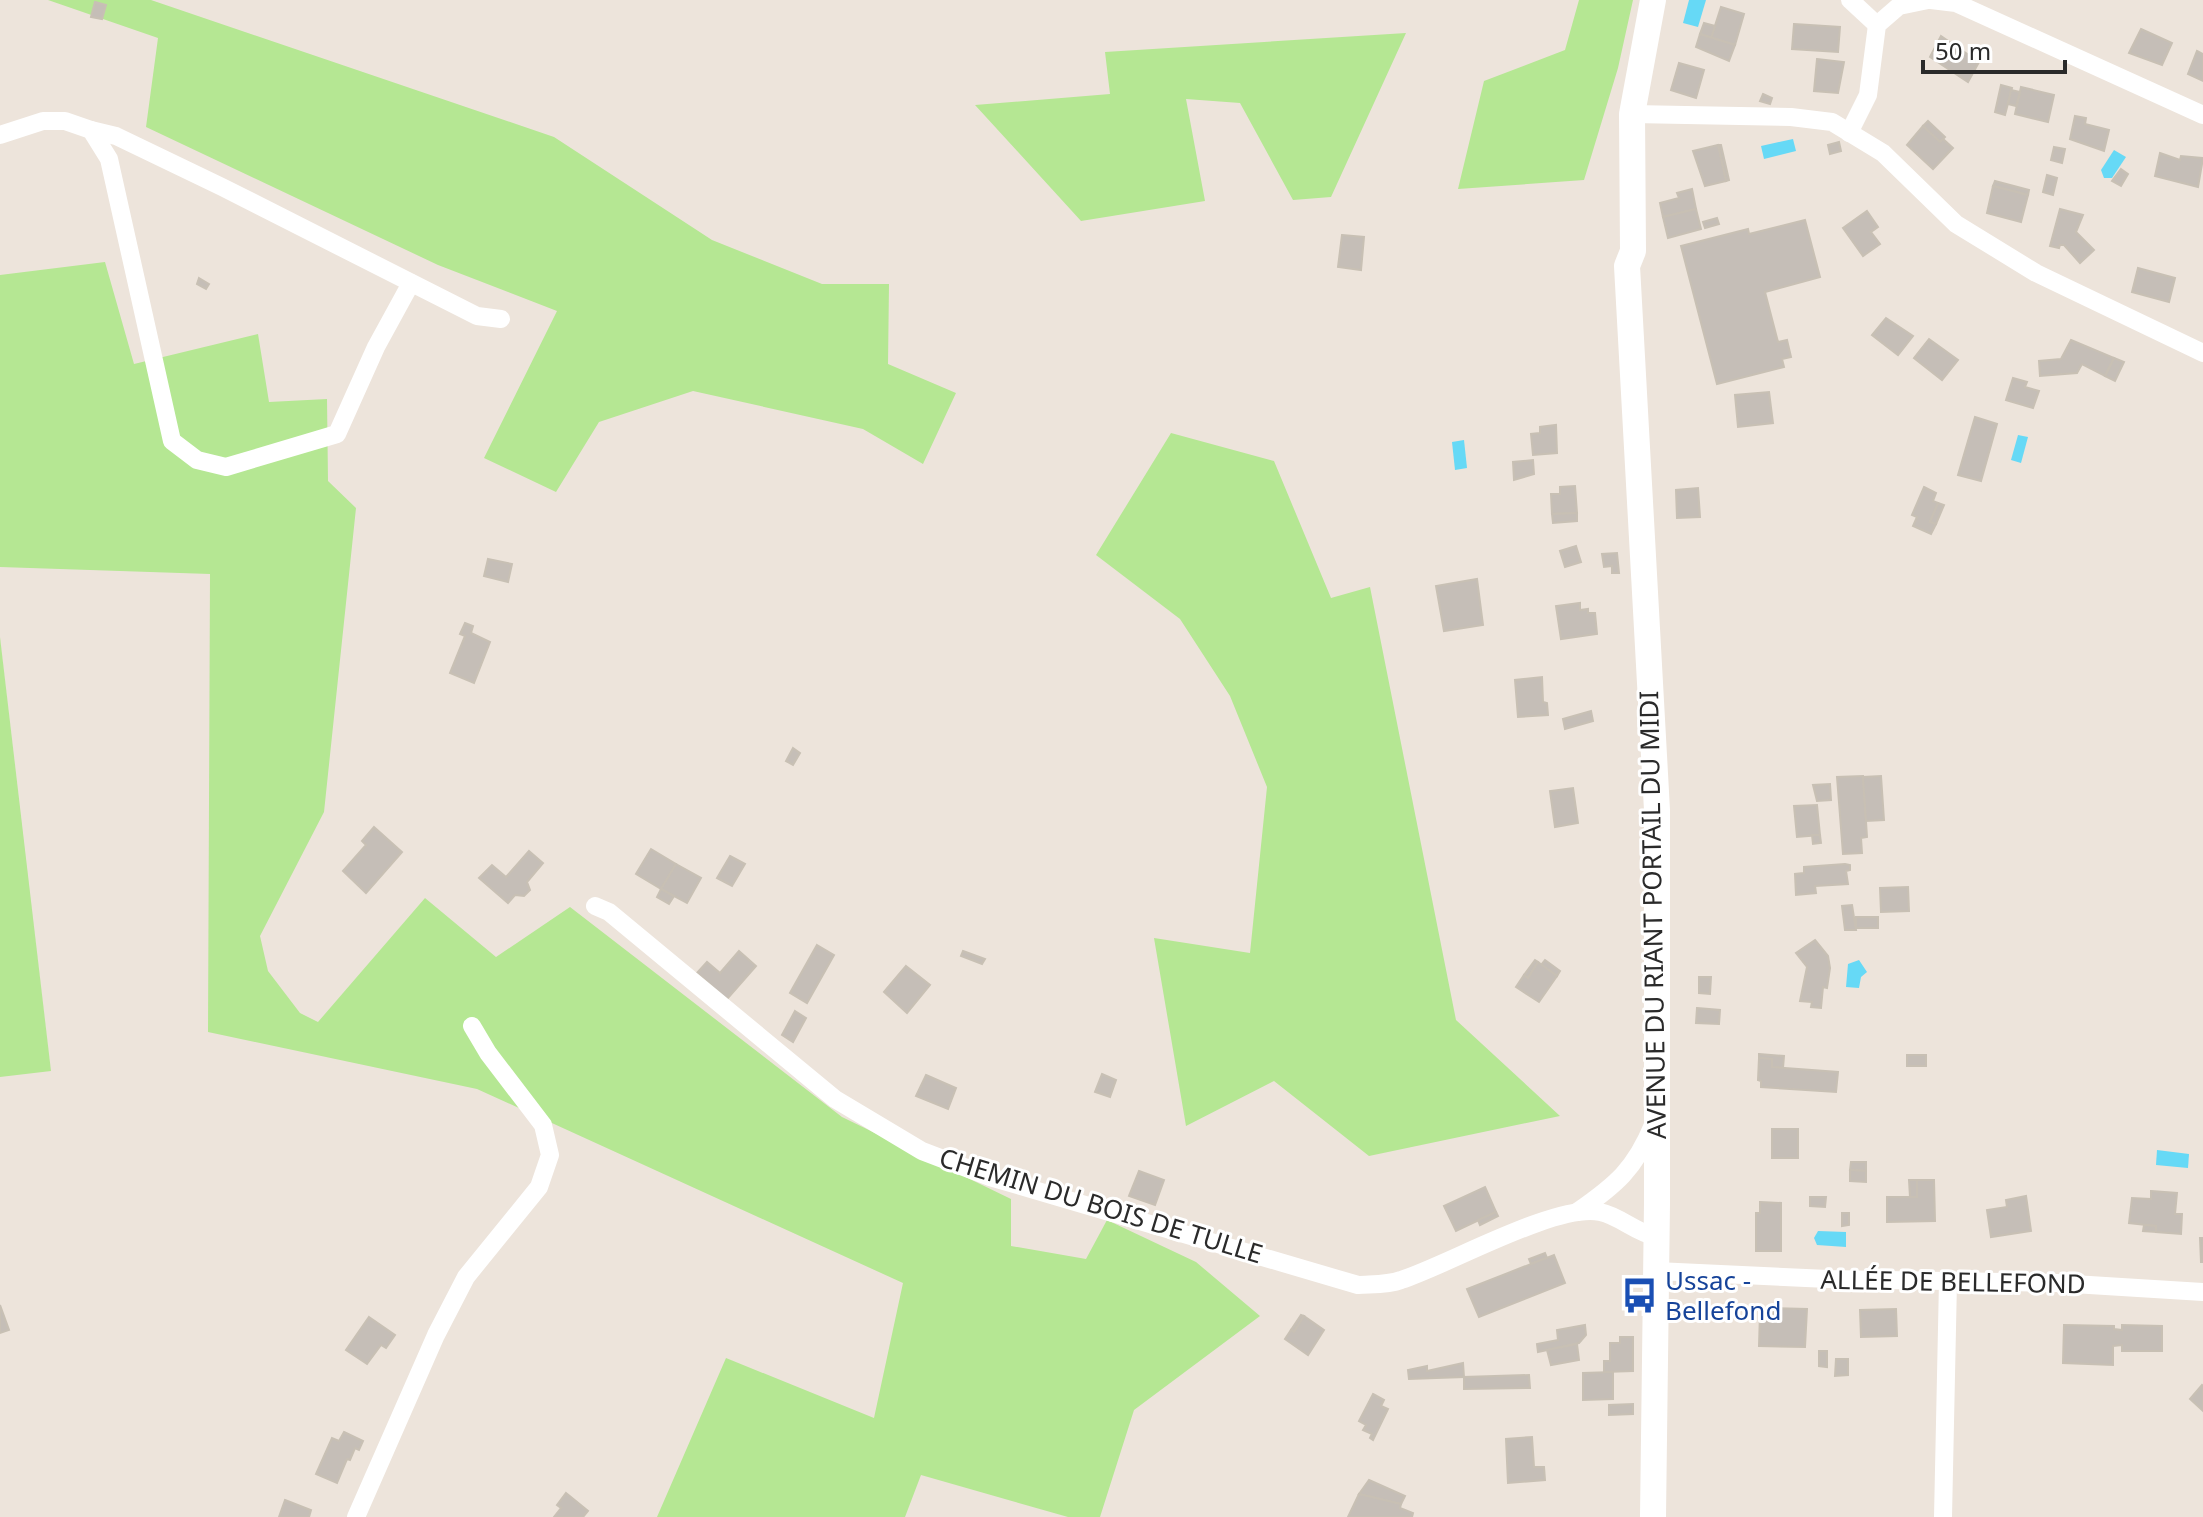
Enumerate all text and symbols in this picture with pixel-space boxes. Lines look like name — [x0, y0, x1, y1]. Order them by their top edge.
scale bar — [1923, 24, 2065, 74]
text: 50 m — [1935, 34, 1991, 67]
street label: AVENUE DU RIANT PORTAIL DU MIDI — [1630, 690, 1674, 1140]
street label: CHEMIN DU BOIS DE TULLE — [935, 1139, 1267, 1271]
street label: ALLÉE DE BELLEFOND — [1820, 1261, 2086, 1301]
place label: Ussac - Bellefond — [1665, 1262, 1781, 1328]
bus stop icon: Ussac - Bellefond — [1620, 1277, 1658, 1315]

